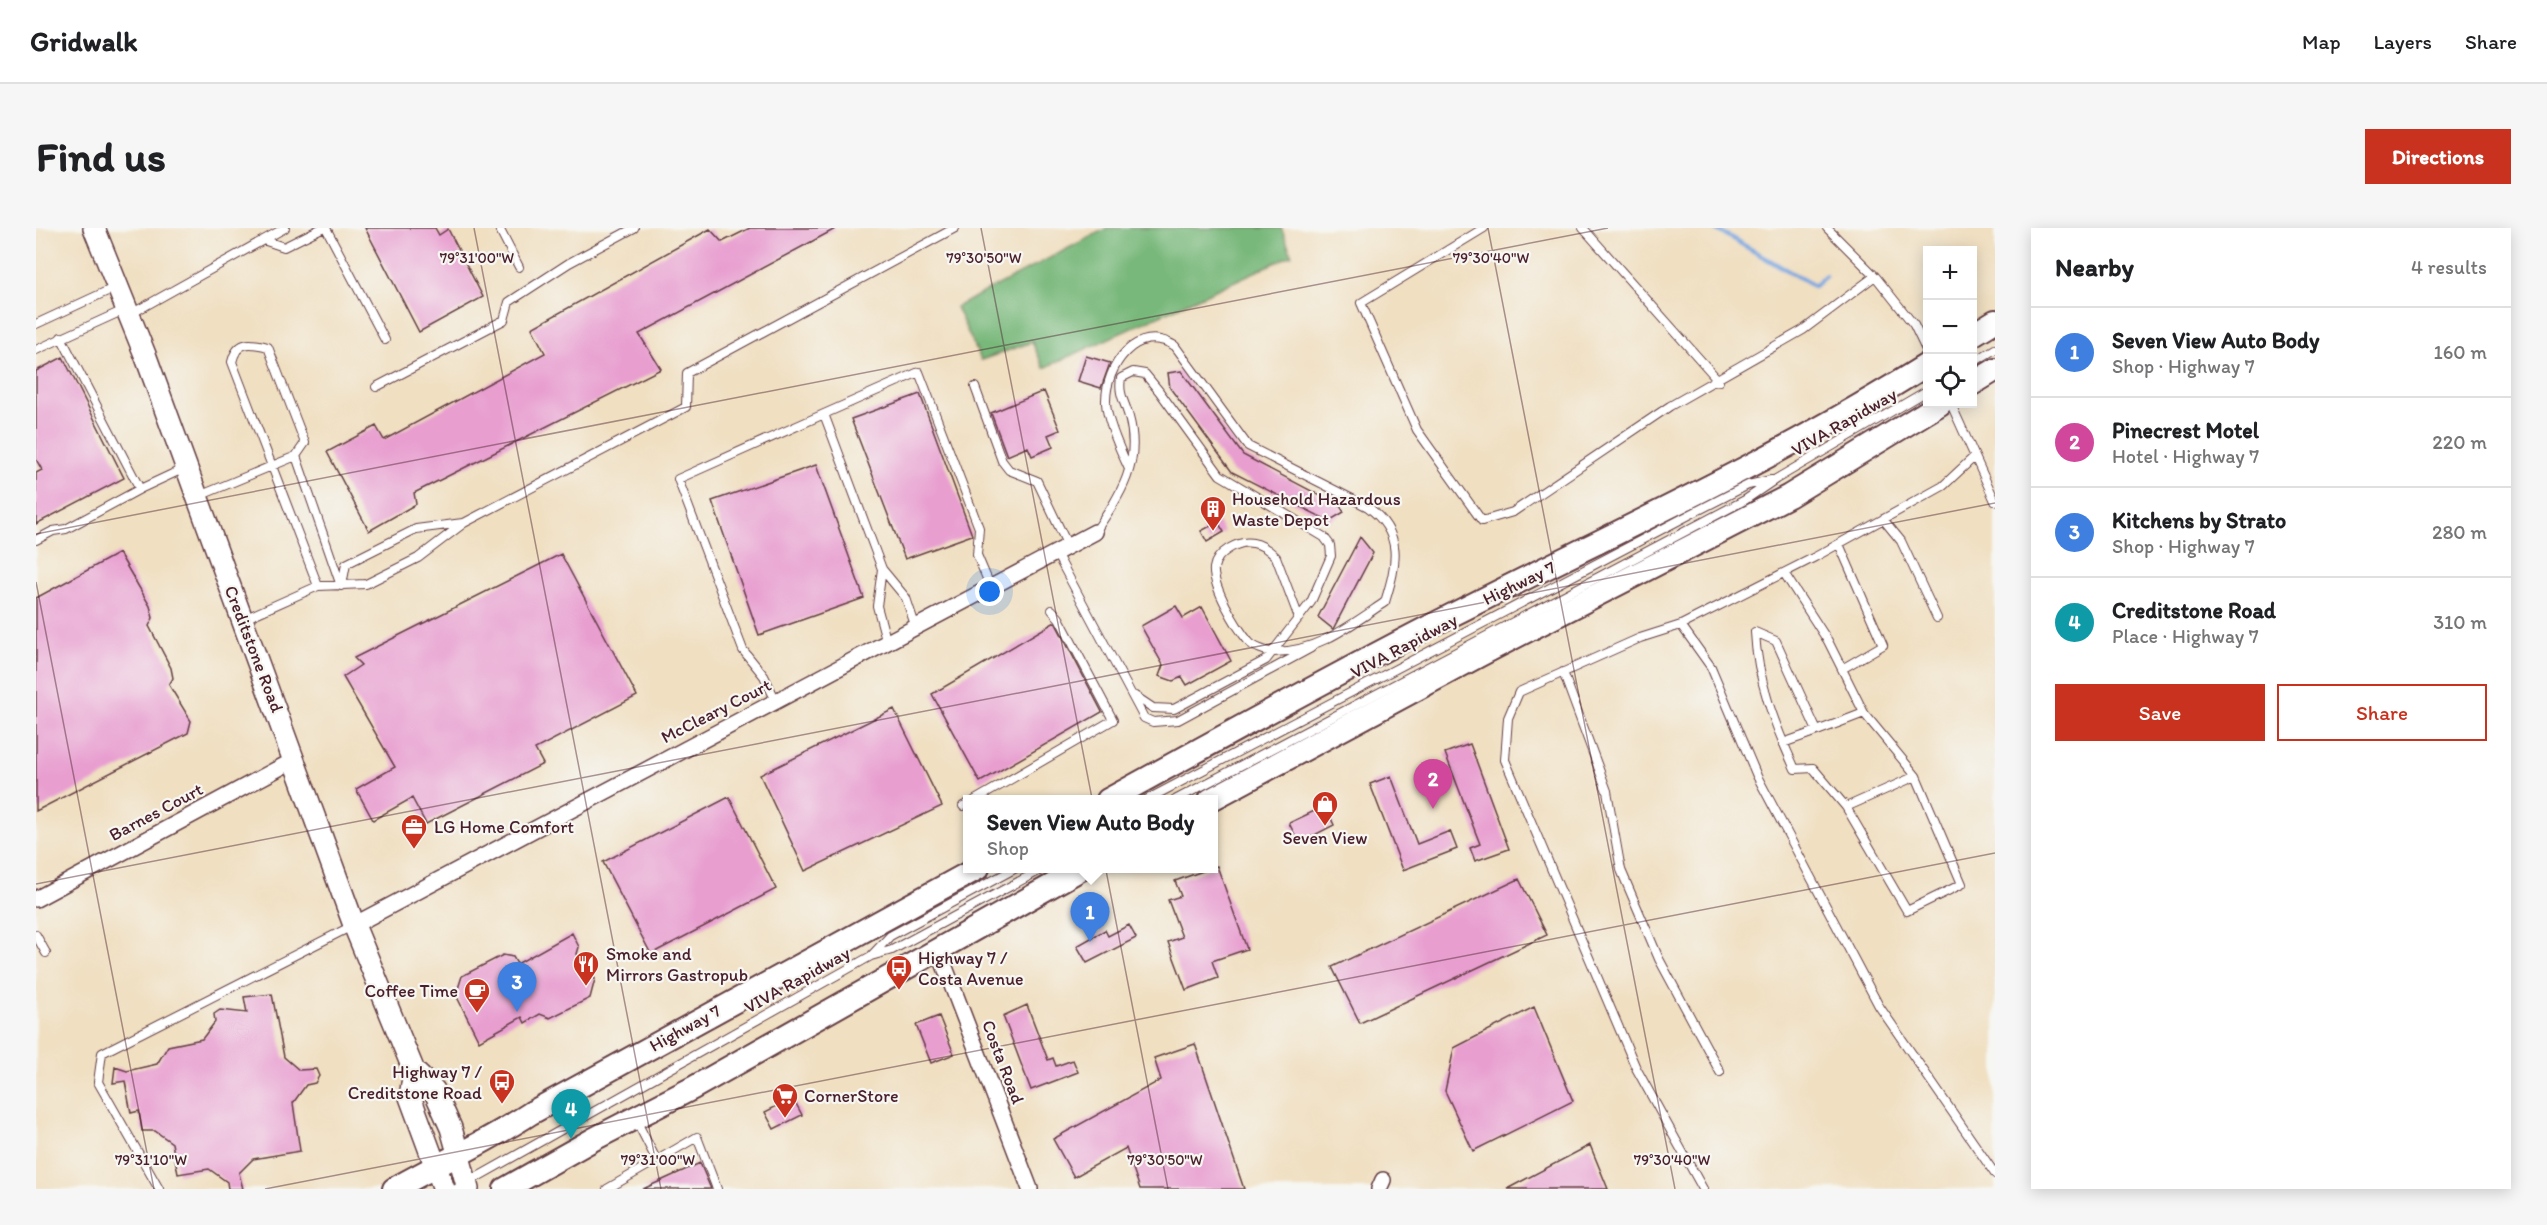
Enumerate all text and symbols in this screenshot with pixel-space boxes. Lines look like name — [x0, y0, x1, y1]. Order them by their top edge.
text: Gridwalk — [30, 24, 138, 58]
text: Map — [2302, 29, 2341, 54]
text: Layers — [2374, 29, 2432, 54]
text: Share — [2465, 29, 2517, 54]
button: Directions — [2365, 129, 2511, 184]
text: Find us — [36, 131, 166, 182]
map controls — [1923, 246, 1977, 408]
button: + — [1923, 246, 1977, 300]
text: 79°31'00"W — [440, 249, 514, 267]
text: 79°30'50"W — [946, 249, 1022, 267]
text: 79°30'40"W — [1453, 249, 1529, 267]
text: Nearby — [2055, 251, 2134, 283]
text: 4 results — [2411, 255, 2487, 279]
button: − — [1923, 300, 1977, 354]
text: Seven View Auto Body — [2112, 327, 2319, 354]
text: 1 — [2070, 340, 2079, 364]
text: 160 m — [2434, 340, 2487, 364]
button: locate — [1923, 354, 1977, 408]
text: Shop · Highway 7 — [2112, 354, 2255, 378]
street label: VIVA Rapidway — [1788, 383, 1901, 461]
text: Pinecrest Motel — [2112, 417, 2259, 444]
text: 2 — [2069, 430, 2080, 454]
text: 220 m — [2432, 430, 2487, 454]
text: Hotel · Highway 7 — [2112, 444, 2259, 468]
place label: Household Hazardous Waste Depot — [1232, 488, 1401, 531]
building icon: Household Hazardous Waste Depot — [1198, 494, 1228, 532]
text: Kitchens by Strato — [2112, 507, 2286, 534]
text: 3 — [2069, 520, 2080, 544]
text: 280 m — [2432, 520, 2487, 544]
text: Shop · Highway 7 — [2112, 534, 2255, 558]
street label: Highway 7 — [1479, 556, 1559, 610]
your location — [975, 577, 1004, 606]
street label: Creditstone Road — [220, 582, 288, 716]
text: Creditstone Road — [2112, 597, 2276, 624]
street label: VIVA Rapidway — [1347, 608, 1462, 683]
text: 4 — [2068, 610, 2081, 634]
text: 310 m — [2433, 610, 2487, 634]
text: Place · Highway 7 — [2112, 624, 2259, 648]
street label: McCleary Court — [657, 674, 775, 748]
button: Save — [2055, 684, 2265, 741]
button: Share — [2277, 684, 2487, 741]
pin: 2 — [1414, 760, 1452, 809]
street label: Barnes Court — [105, 778, 207, 846]
shop icon: Seven View — [1310, 789, 1340, 827]
popup — [963, 795, 1218, 873]
text: Seven View Auto Body — [987, 809, 1194, 836]
office icon: LG Home Comfort — [399, 812, 429, 850]
place label: LG Home Comfort — [434, 816, 574, 838]
place label: Seven View — [1282, 827, 1368, 849]
text: Shop — [987, 836, 1029, 860]
pin: 1 — [1070, 892, 1110, 942]
street label: VIVA Rapidway — [740, 942, 854, 1018]
place label: Smoke and Mirrors Gastropub — [606, 943, 748, 986]
place label: Highway 7 / Costa Avenue — [918, 947, 1024, 990]
restaurant icon: Smoke and Mirrors Gastropub — [571, 949, 601, 987]
bus stop icon: Highway 7 / Costa Avenue — [884, 953, 914, 991]
pin: 3 — [498, 962, 536, 1012]
cafe icon: Coffee Time — [462, 976, 492, 1014]
place label: Coffee Time — [364, 980, 458, 1002]
street label: Highway 7 — [646, 999, 725, 1057]
street label: Costa Road — [977, 1017, 1029, 1107]
place label: Highway 7 / Creditstone Road — [348, 1061, 482, 1104]
bus stop icon: Highway 7 / Creditstone Road — [487, 1067, 517, 1105]
supermarket icon: CornerStore — [770, 1081, 800, 1119]
place label: CornerStore — [804, 1085, 899, 1107]
pin: 4 — [552, 1090, 590, 1139]
text: 79°31'10"W — [115, 1151, 187, 1169]
text: 79°31'00"W — [621, 1151, 695, 1169]
text: 79°30'50"W — [1127, 1151, 1203, 1169]
text: 79°30'40"W — [1634, 1151, 1710, 1169]

